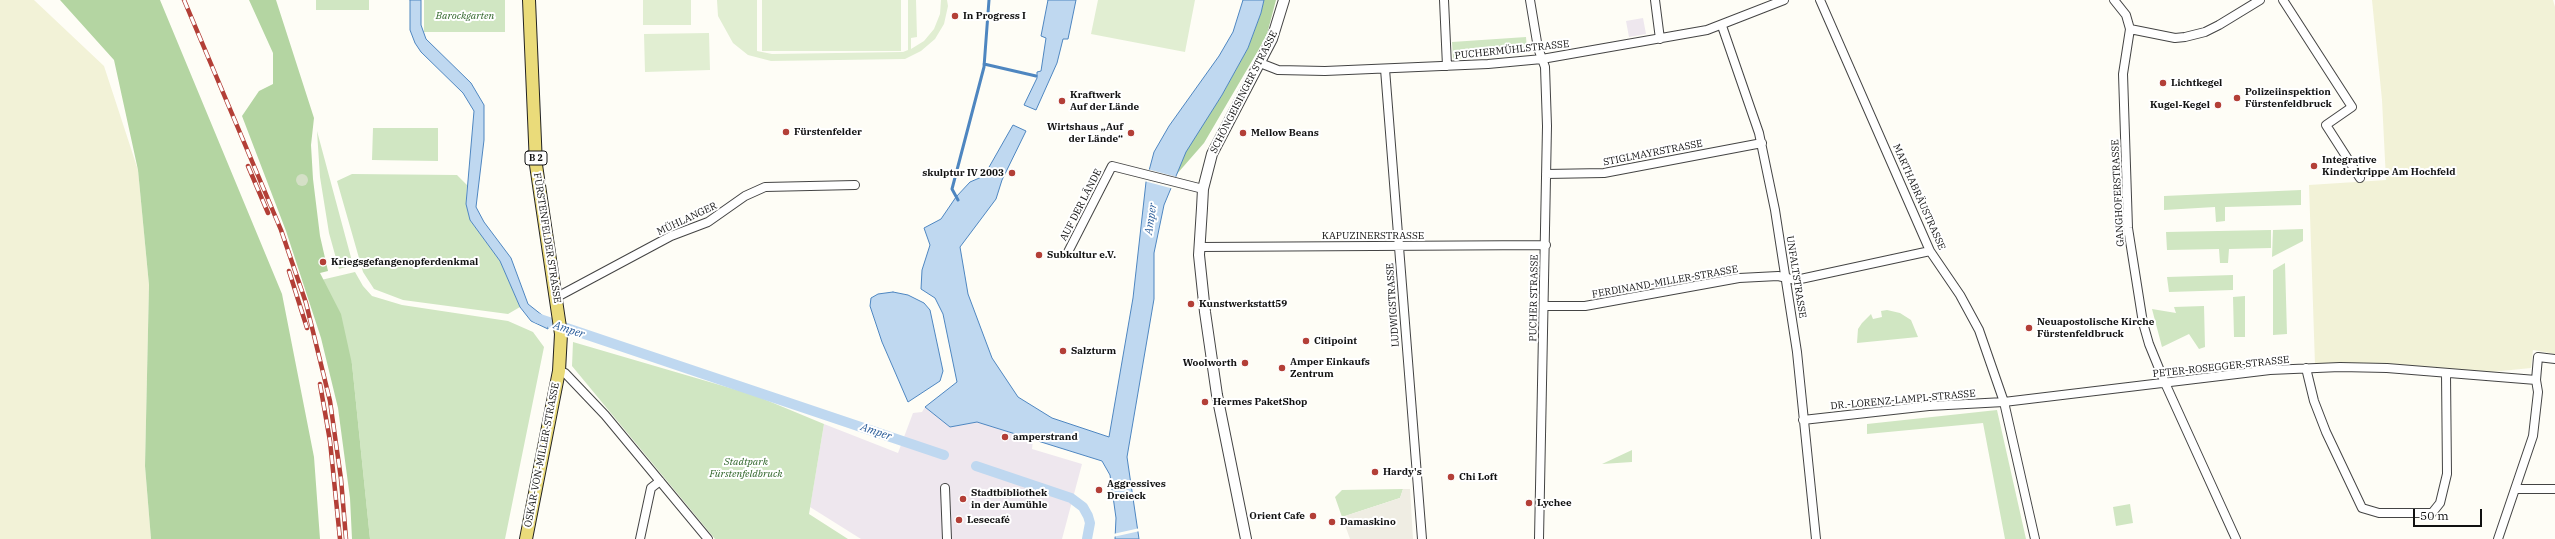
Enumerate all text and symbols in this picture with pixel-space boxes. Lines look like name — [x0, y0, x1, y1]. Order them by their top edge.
park label: Barockgarten — [436, 10, 494, 22]
place label: In Progress I — [963, 10, 1026, 22]
marker: In Progress I — [950, 11, 960, 21]
street label: SCHÖNGEISINGER STRASSE — [1208, 29, 1280, 155]
street label: PUCHERMÜHLSTRASSE — [1454, 38, 1570, 62]
place label: Lichtkegel — [2171, 77, 2222, 89]
marker: Lichtkegel — [2158, 78, 2168, 88]
place label: Polizeiinspektion Fürstenfeldbruck — [2245, 86, 2332, 110]
place label: Kraftwerk Auf der Lände — [1070, 89, 1139, 112]
marker: Polizeiinspektion Fürstenfeldbruck — [2232, 93, 2242, 103]
marker: Kraftwerk Auf der Lände — [1057, 96, 1067, 106]
place label: Kugel-Kegel — [2150, 99, 2210, 111]
marker: Kugel-Kegel — [2213, 100, 2223, 110]
place label: Wirtshaus „Auf der Lände“ — [1047, 121, 1123, 144]
place label: Fürstenfelder — [794, 126, 862, 138]
marker: Fürstenfelder — [781, 127, 791, 137]
place label: Mellow Beans — [1251, 127, 1319, 139]
marker: Wirtshaus „Auf der Lände“ — [1126, 128, 1136, 138]
marker: Mellow Beans — [1238, 128, 1248, 138]
street label: STIGLMAYRSTRASSE — [1602, 137, 1704, 169]
street label: GANGHOFERSTRASSE — [2109, 139, 2127, 247]
street label: MARTHABRÄUSTRASSE — [1890, 142, 1948, 252]
road number: B 2 — [525, 151, 547, 165]
place label: Integrative Kinderkrippe Am Hochfeld — [2322, 154, 2455, 178]
marker: Integrative Kinderkrippe Am Hochfeld — [2309, 161, 2319, 171]
place label: skulptur IV 2003 — [922, 167, 1004, 179]
street label: AUF DER LÄNDE — [1058, 167, 1104, 243]
marker: skulptur IV 2003 — [1007, 168, 1017, 178]
street label: FÜRSTENFELDER STRASSE — [531, 172, 563, 304]
street label: MÜHLANGER — [655, 200, 719, 238]
water label: Amper — [1142, 202, 1160, 236]
street label: KAPUZINERSTRASSE — [1322, 230, 1424, 242]
street label: UNFALTSTRASSE — [1784, 235, 1808, 319]
place label: Subkultur e.V. — [1047, 249, 1116, 261]
marker: Subkultur e.V. — [1034, 250, 1044, 260]
street label: PUCHER STRASSE — [1527, 254, 1541, 342]
place label: Kriegsgefangenopferdenkmal — [331, 256, 478, 268]
marker: Kriegsgefangenopferdenkmal — [318, 257, 328, 267]
street label: LUDWIGSTRASSE — [1384, 263, 1402, 347]
street label: FERDINAND-MILLER-STRASSE — [1591, 263, 1739, 301]
place label: Kunstwerkstatt59 — [1199, 298, 1287, 310]
marker: Kunstwerkstatt59 — [1186, 299, 1196, 309]
place label: Neuapostolische Kirche Fürstenfeldbruck — [2037, 316, 2154, 340]
water label: Amper — [552, 319, 586, 341]
marker: Neuapostolische Kirche Fürstenfeldbruck — [2024, 323, 2034, 333]
place label: Citipoint — [1314, 335, 1357, 347]
marker: Citipoint — [1301, 336, 1311, 346]
place label: Salzturm — [1071, 345, 1116, 357]
marker: Salzturm — [1058, 346, 1068, 356]
street label: PETER-ROSEGGER-STRASSE — [2152, 354, 2290, 380]
place label: Amper Einkaufs Zentrum — [1290, 356, 1370, 380]
place label: Woolworth — [1183, 357, 1237, 369]
marker: Woolworth — [1240, 358, 1250, 368]
marker: Amper Einkaufs Zentrum — [1277, 363, 1287, 373]
street label: OSKAR-VON-MILLER-STRASSE — [522, 382, 562, 528]
street label: DR.-LORENZ-LAMPL-STRASSE — [1830, 388, 1976, 412]
place label: Hermes PaketShop — [1213, 396, 1307, 408]
marker: Hermes PaketShop — [1200, 397, 1210, 407]
water label: Amper — [859, 421, 893, 443]
place label: amperstrand — [1013, 431, 1078, 443]
marker: amperstrand — [1000, 432, 1010, 442]
park label: Stadtpark Fürstenfeldbruck — [709, 456, 783, 480]
place label: Hardy's — [1383, 466, 1422, 478]
marker: Hardy's — [1370, 467, 1380, 477]
place label: Chi Loft — [1459, 471, 1497, 483]
marker: Chi Loft — [1446, 472, 1456, 482]
place label: Aggressives Dreieck — [1107, 478, 1166, 502]
marker: Aggressives Dreieck — [1094, 485, 1104, 495]
place label: Stadtbibliothek in der Aumühle — [971, 487, 1047, 510]
marker: Stadtbibliothek in der Aumühle — [958, 494, 968, 504]
place label: Lychee — [1537, 497, 1572, 509]
marker: Lychee — [1524, 498, 1534, 508]
scale bar — [2415, 501, 2484, 527]
text: 50 m — [2420, 508, 2449, 523]
place label: Orient Cafe — [1249, 510, 1305, 522]
marker: Orient Cafe — [1308, 511, 1318, 521]
place label: Lesecafé — [967, 514, 1010, 526]
marker: Lesecafé — [954, 515, 964, 525]
place label: Damaskino — [1340, 516, 1396, 528]
marker: Damaskino — [1327, 517, 1337, 527]

